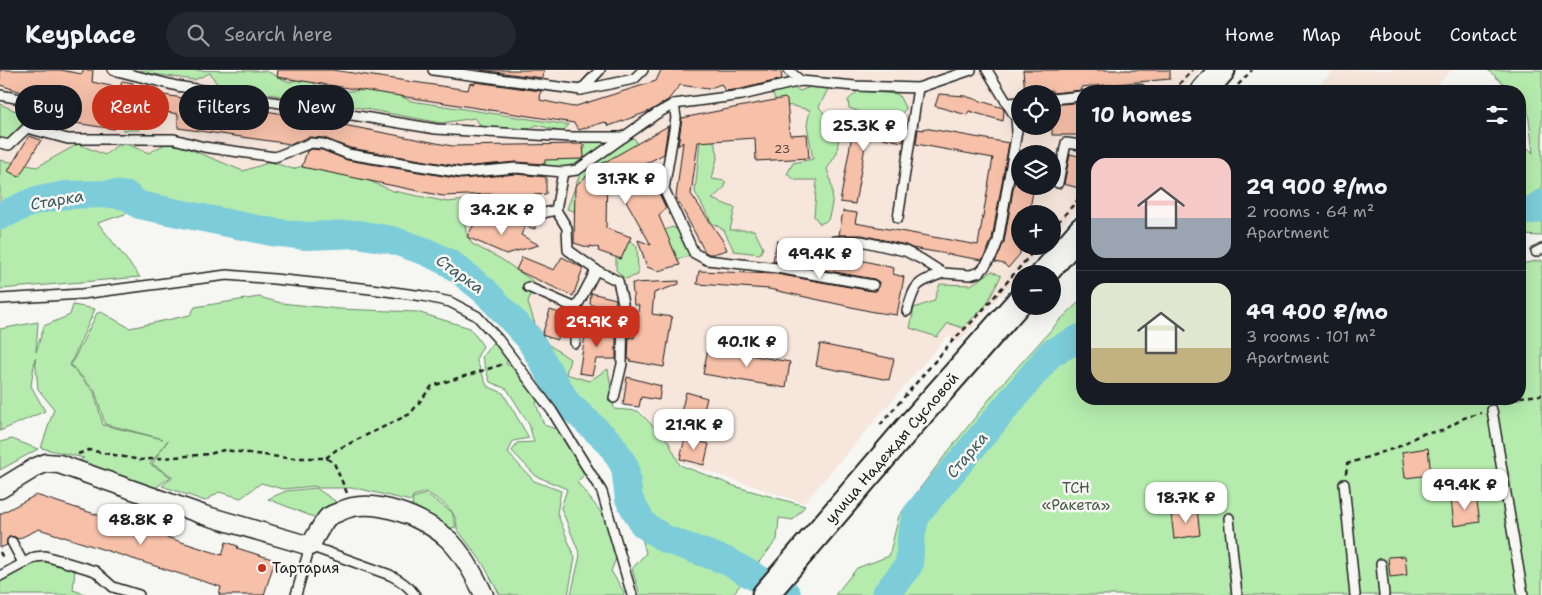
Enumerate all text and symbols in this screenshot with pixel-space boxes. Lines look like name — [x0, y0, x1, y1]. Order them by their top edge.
search box — [166, 12, 516, 57]
text: Keyplace — [25, 19, 136, 51]
icon: search — [184, 21, 212, 49]
text: Search here — [224, 22, 333, 47]
text: Home — [1225, 23, 1274, 47]
text: Map — [1302, 23, 1341, 47]
text: About — [1369, 23, 1422, 47]
text: Contact — [1450, 23, 1517, 47]
chip: Buy — [15, 85, 82, 130]
chip: Rent — [92, 85, 169, 130]
chip: Filters — [179, 85, 269, 130]
chip: New — [279, 85, 354, 130]
map controls — [1011, 85, 1061, 315]
button: locate — [1011, 85, 1061, 135]
text: 10 homes — [1091, 101, 1192, 129]
icon: filters — [1483, 101, 1511, 129]
pin: 25.3K ₽ — [818, 109, 910, 152]
text: 25.3K ₽ — [832, 115, 896, 136]
house number: 23 — [774, 141, 790, 157]
button: layers — [1011, 145, 1061, 195]
pin: 31.7K ₽ — [580, 162, 672, 205]
text: 31.7K ₽ — [597, 168, 655, 189]
text: 29 900 ₽/mo — [1246, 173, 1388, 201]
icon: home — [1131, 178, 1191, 238]
water label: Старка — [29, 185, 86, 215]
pin: 34.2K ₽ — [456, 194, 548, 236]
text: 34.2K ₽ — [470, 199, 534, 220]
text: 2 rooms · 64 m² — [1246, 201, 1374, 222]
button: + — [1011, 205, 1061, 255]
text: Apartment — [1246, 222, 1329, 243]
pin: 49.4K ₽ — [774, 238, 866, 280]
text: 49.4K ₽ — [788, 243, 852, 264]
water label: Старка — [432, 250, 488, 298]
button: − — [1011, 265, 1061, 315]
text: 49 400 ₽/mo — [1246, 298, 1388, 326]
icon: home — [1131, 303, 1191, 363]
pin: 29.9K ₽ — [551, 306, 643, 348]
text: 29.9K ₽ — [566, 311, 628, 332]
pin: 40.1K ₽ — [701, 326, 793, 368]
text: 3 rooms · 101 m² — [1246, 326, 1376, 347]
text: 40.1K ₽ — [717, 331, 777, 352]
text: Apartment — [1246, 347, 1329, 368]
street label: улица Надежды Сусловой — [821, 368, 963, 528]
pin: 21.9K ₽ — [648, 408, 740, 451]
text: 21.9K ₽ — [665, 414, 723, 435]
water label: Старка — [942, 427, 992, 482]
pin: 49.4K ₽ — [1419, 468, 1511, 511]
text: 49.4K ₽ — [1433, 474, 1497, 495]
park label: ТСН «Ракета» — [1042, 478, 1110, 515]
pin: 18.7K ₽ — [1140, 482, 1232, 524]
text: 18.7K ₽ — [1156, 487, 1216, 508]
pin: 48.8K ₽ — [95, 504, 187, 546]
text: 48.8K ₽ — [109, 509, 173, 530]
place label: Тартария — [272, 558, 339, 578]
marker: Тартария — [256, 562, 268, 574]

